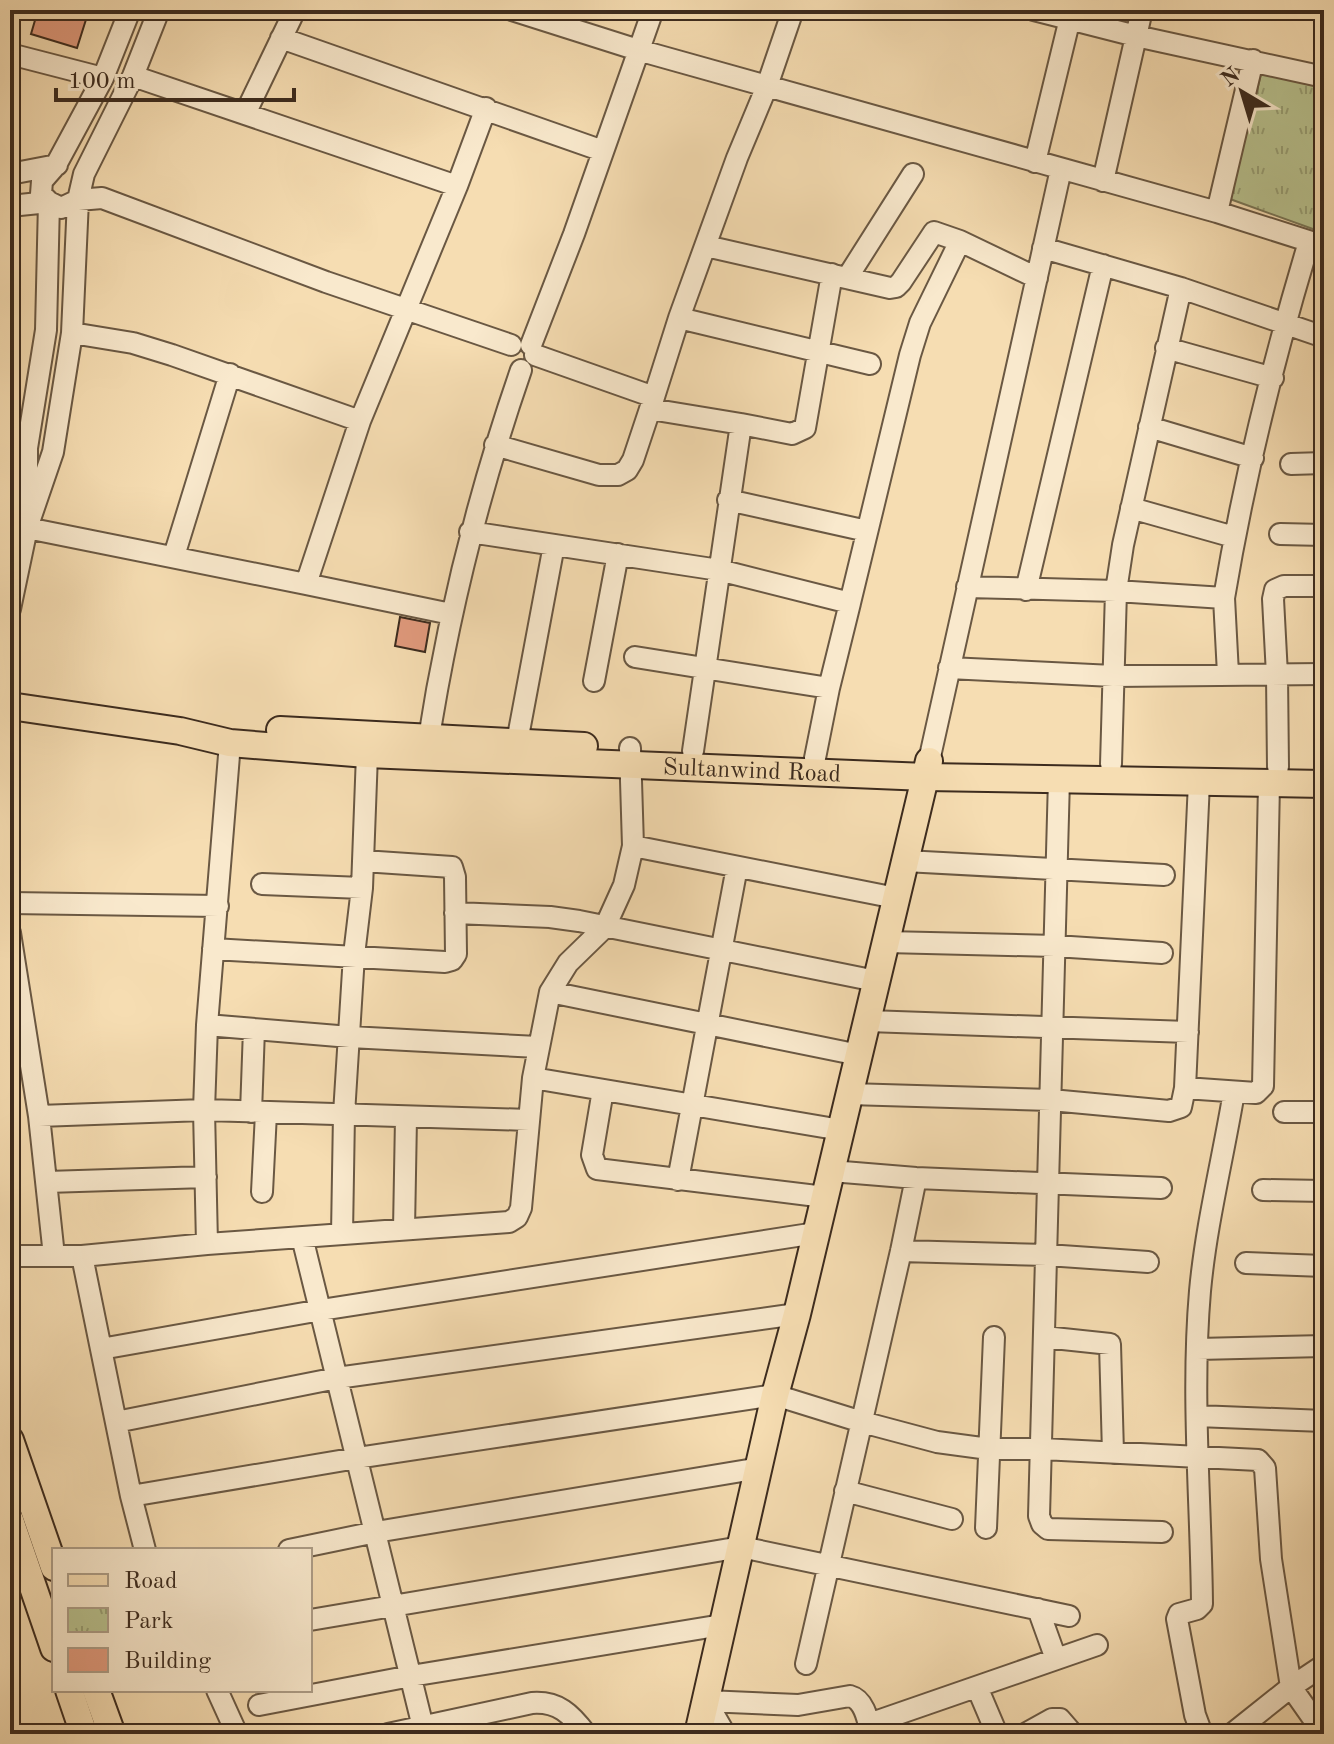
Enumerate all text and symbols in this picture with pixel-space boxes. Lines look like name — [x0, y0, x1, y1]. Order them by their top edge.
scale bar — [56, 52, 294, 102]
north arrow — [1202, 52, 1282, 132]
text: N — [1218, 64, 1244, 92]
text: 100 m — [68, 70, 136, 94]
street label: Sultanwind Road — [662, 756, 841, 787]
legend — [52, 1548, 312, 1692]
text: Road — [124, 1570, 177, 1594]
text: Park — [124, 1610, 173, 1634]
text: Building — [124, 1650, 211, 1674]

